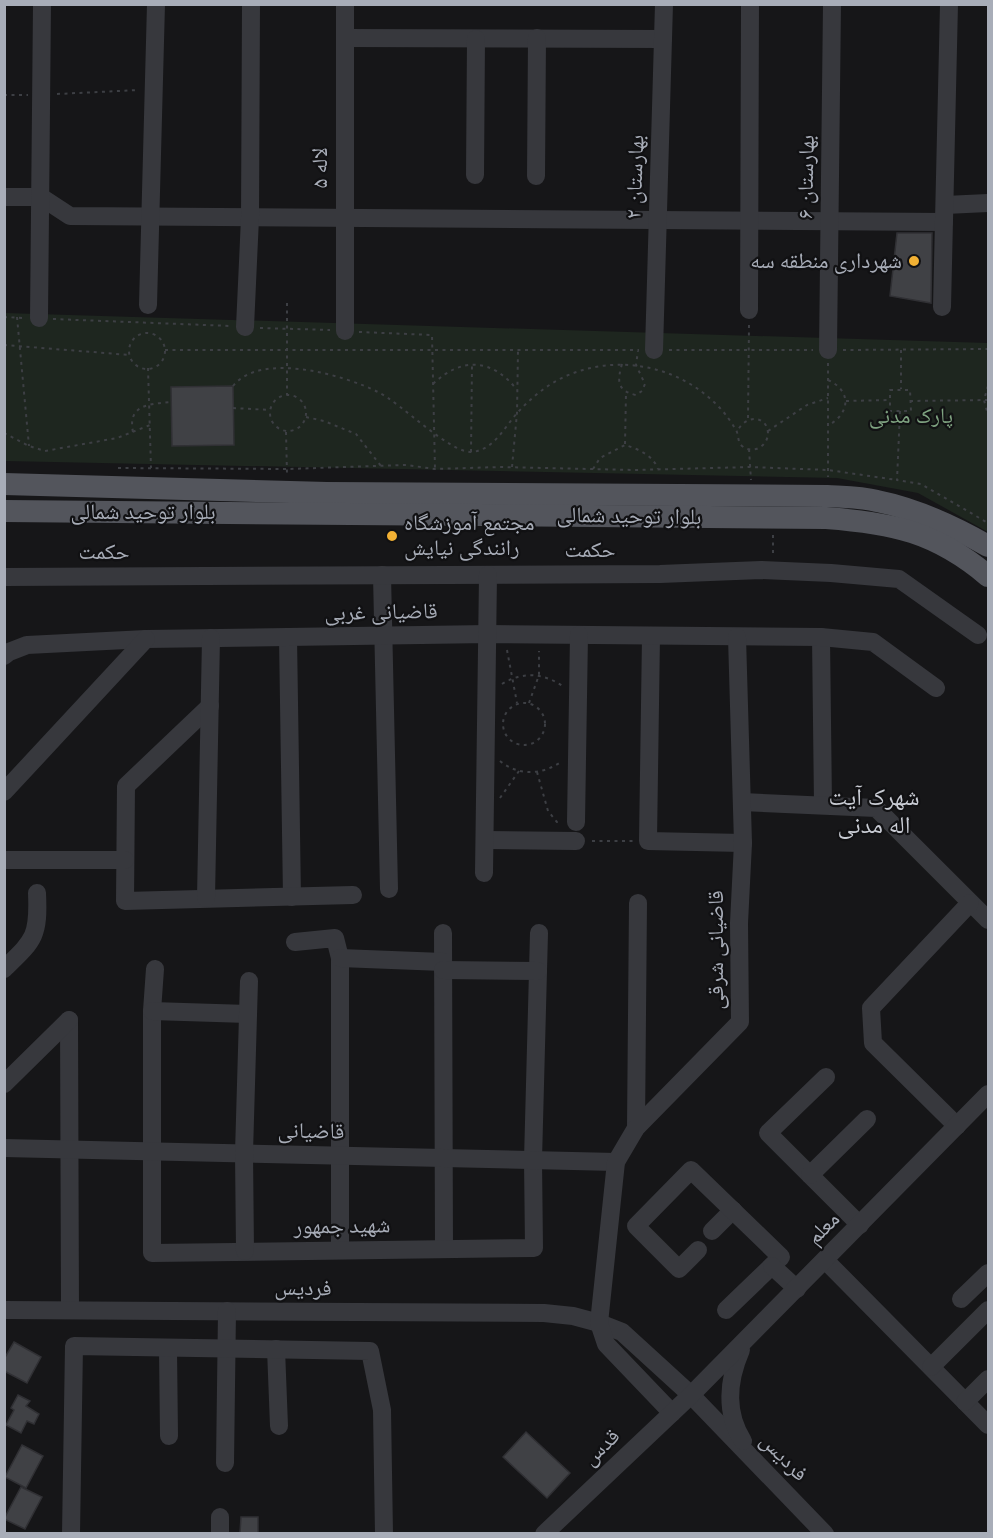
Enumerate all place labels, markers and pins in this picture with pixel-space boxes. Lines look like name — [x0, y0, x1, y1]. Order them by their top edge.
place label: شهرداری منطقه سه — [750, 248, 902, 274]
marker: شهرداری منطقه سه — [907, 254, 921, 268]
place label: مجتمع آموزشگاه رانندگی نیایش — [404, 510, 535, 561]
marker: مجتمع آموزشگاه رانندگی نیایش — [385, 529, 399, 543]

